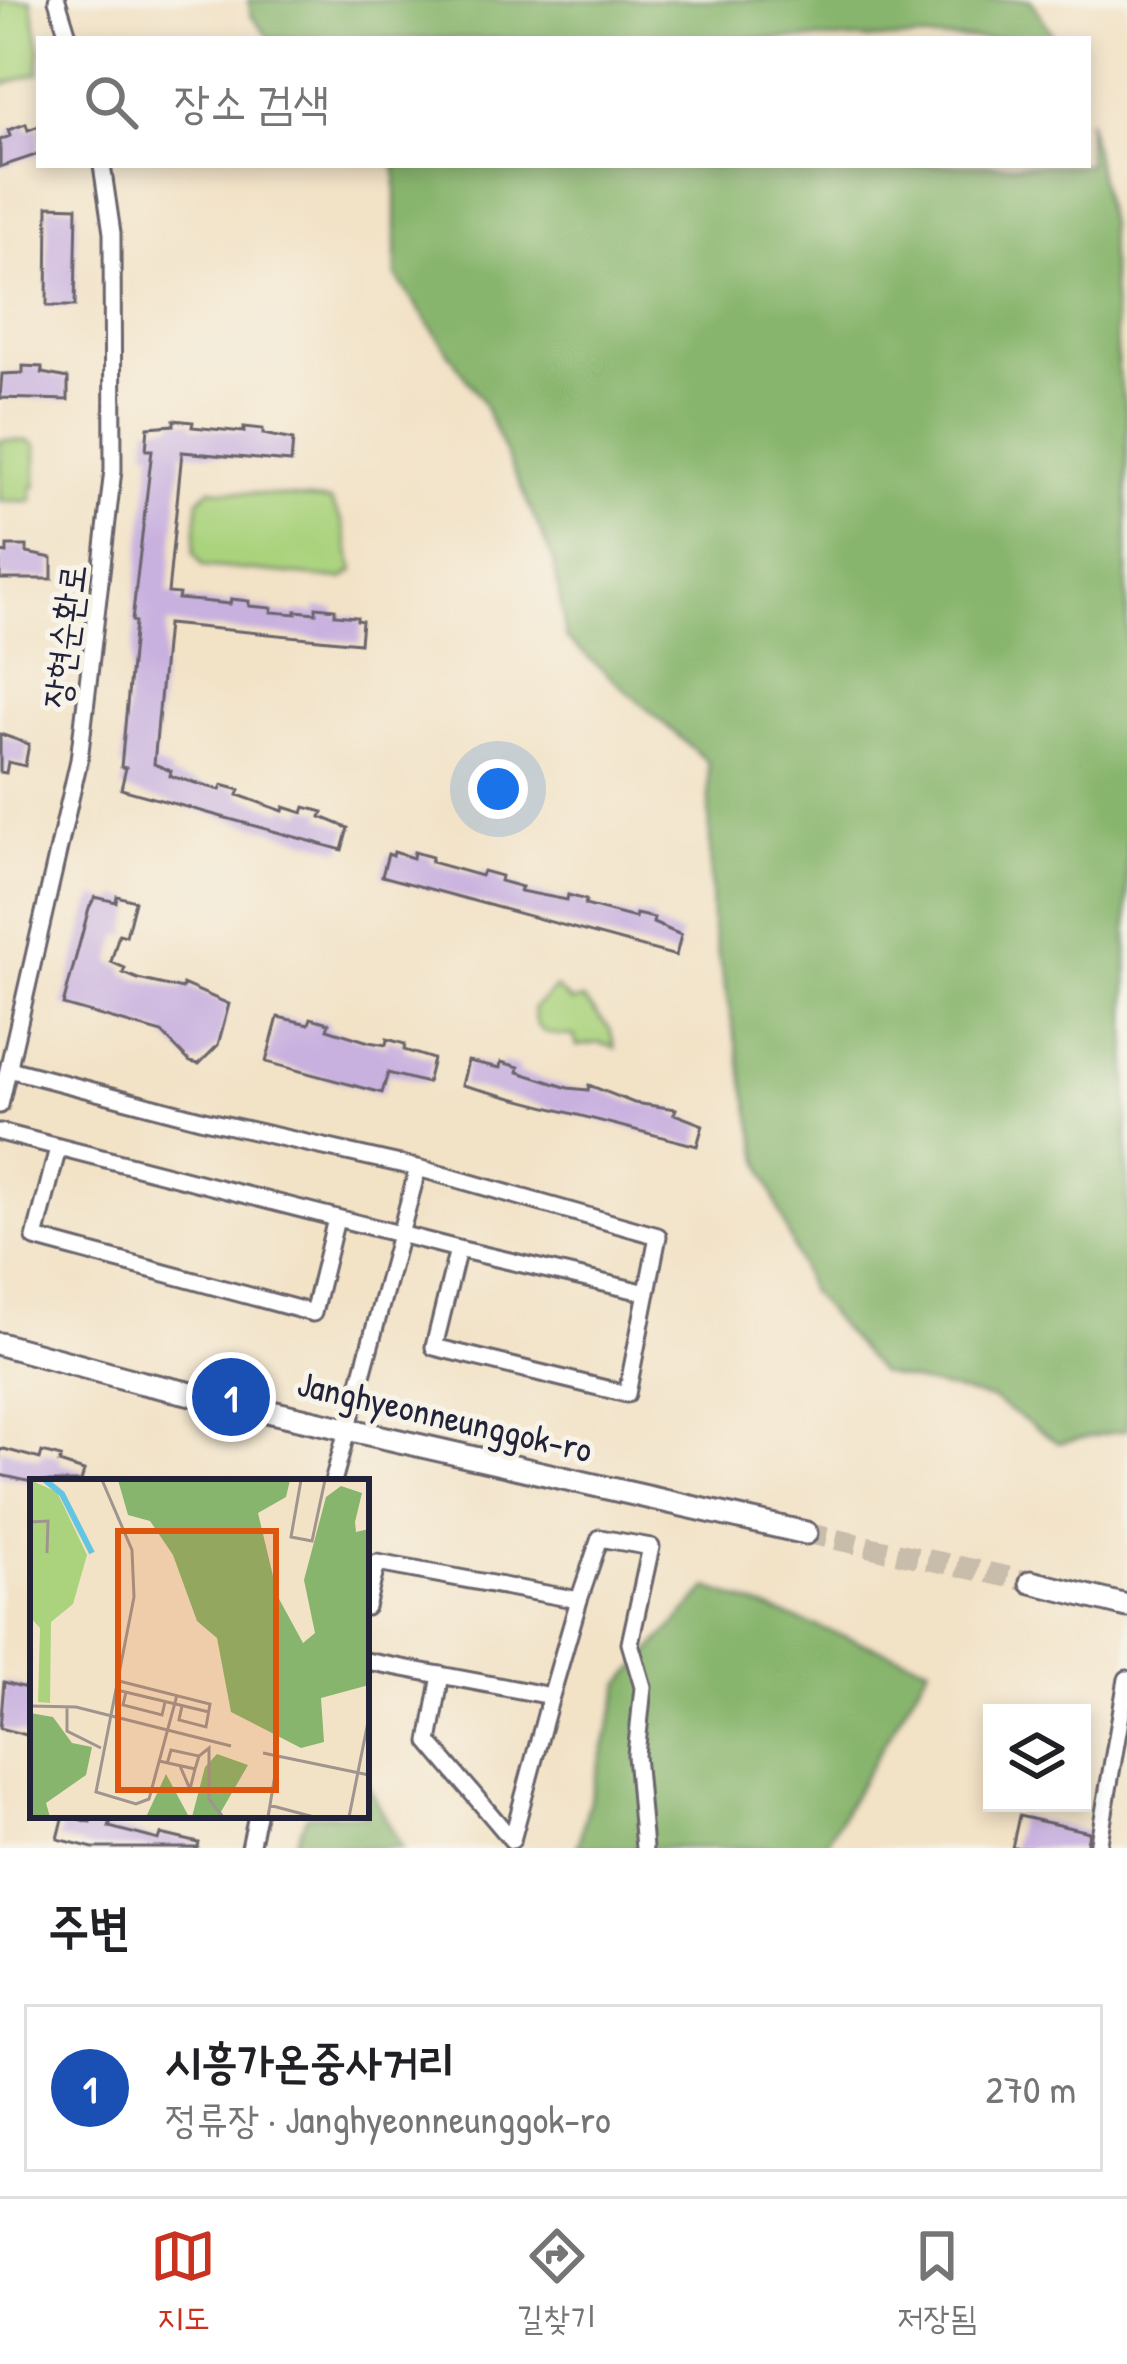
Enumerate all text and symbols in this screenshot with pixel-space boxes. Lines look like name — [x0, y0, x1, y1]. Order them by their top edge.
search box — [36, 36, 1091, 168]
icon: search — [78, 69, 144, 135]
text: 장소 검색 — [174, 71, 329, 132]
street label: 장현순환로 — [30, 561, 97, 711]
your location — [468, 759, 528, 819]
pin: 1 — [192, 1352, 270, 1442]
street label: Janghyeonneunggok-ro — [293, 1358, 597, 1473]
inset map — [30, 1479, 369, 1818]
map controls — [983, 1704, 1091, 1812]
button: layers — [983, 1704, 1091, 1812]
text: 주변 — [48, 1891, 130, 1960]
text: 시흥가온중사거리 — [165, 2030, 455, 2091]
text: 1 — [83, 2062, 97, 2115]
text: 270 m — [985, 2062, 1076, 2115]
text: 정류장 · Janghyeonneunggok-ro — [165, 2092, 611, 2145]
tab: 지도 — [150, 2223, 216, 2340]
tab: 길찾기 — [517, 2223, 596, 2340]
tab: 저장됨 — [897, 2223, 977, 2340]

